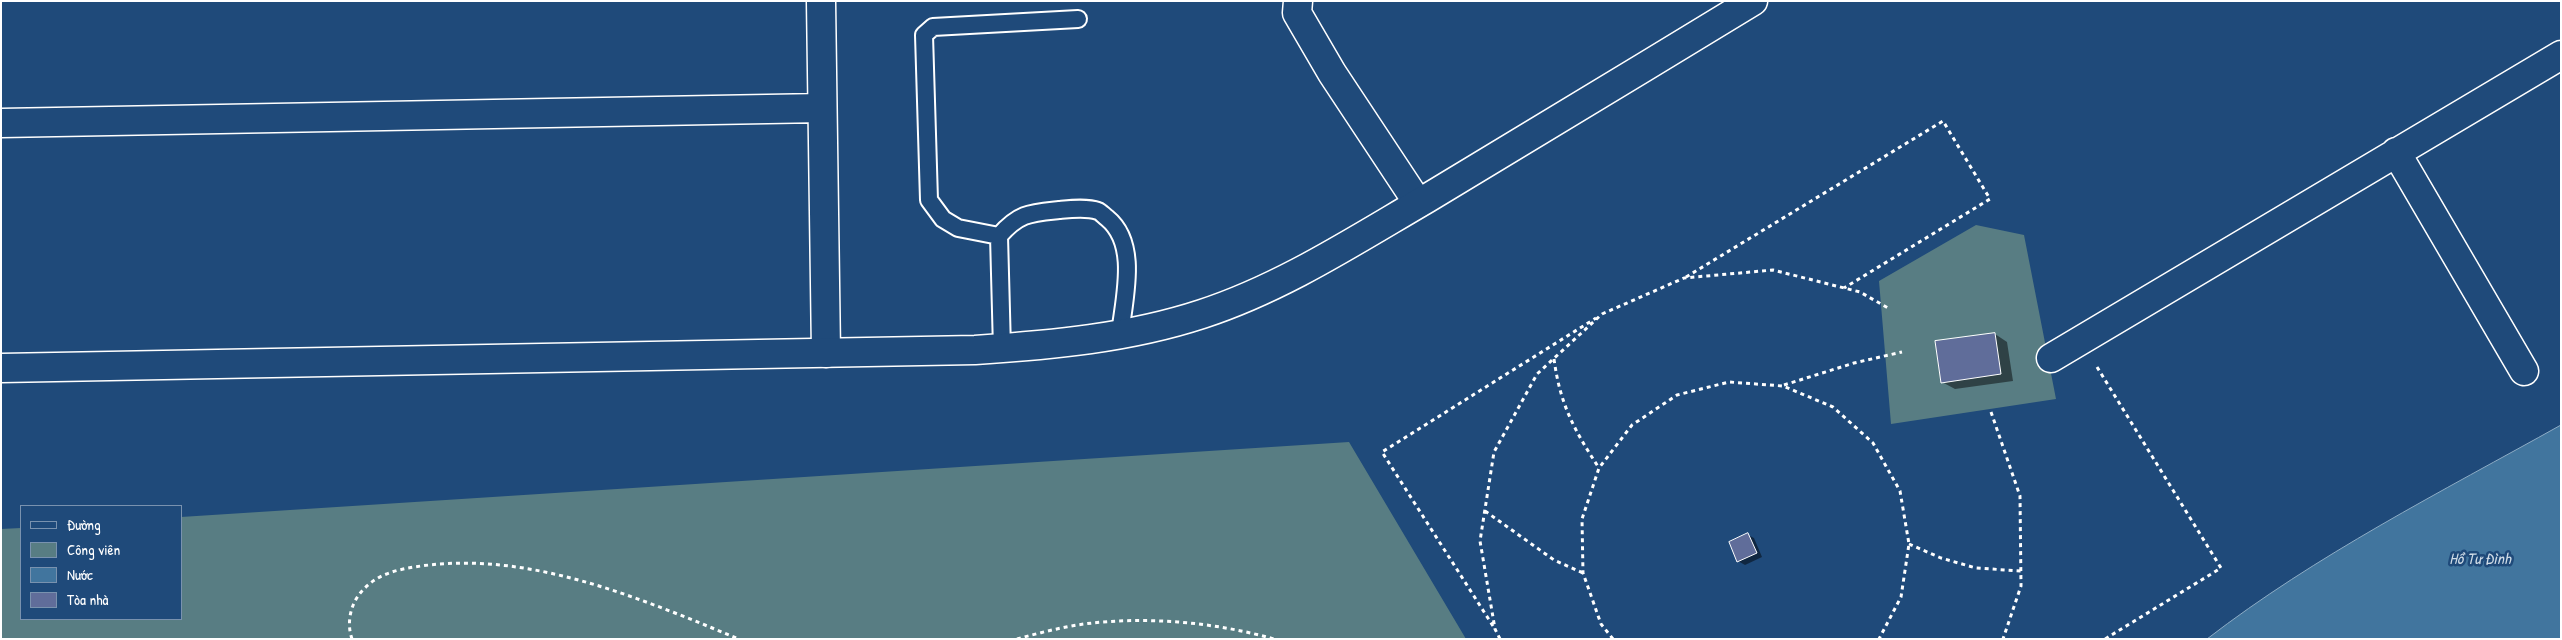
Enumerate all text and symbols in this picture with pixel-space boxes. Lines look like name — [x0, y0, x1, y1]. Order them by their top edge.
legend — [20, 505, 182, 620]
text: Đường — [67, 514, 101, 535]
text: Công viên — [67, 539, 120, 560]
water label: Hồ Tư Đình — [2449, 550, 2511, 570]
text: Nước — [67, 564, 93, 585]
text: Tòa nhà — [67, 589, 108, 610]

